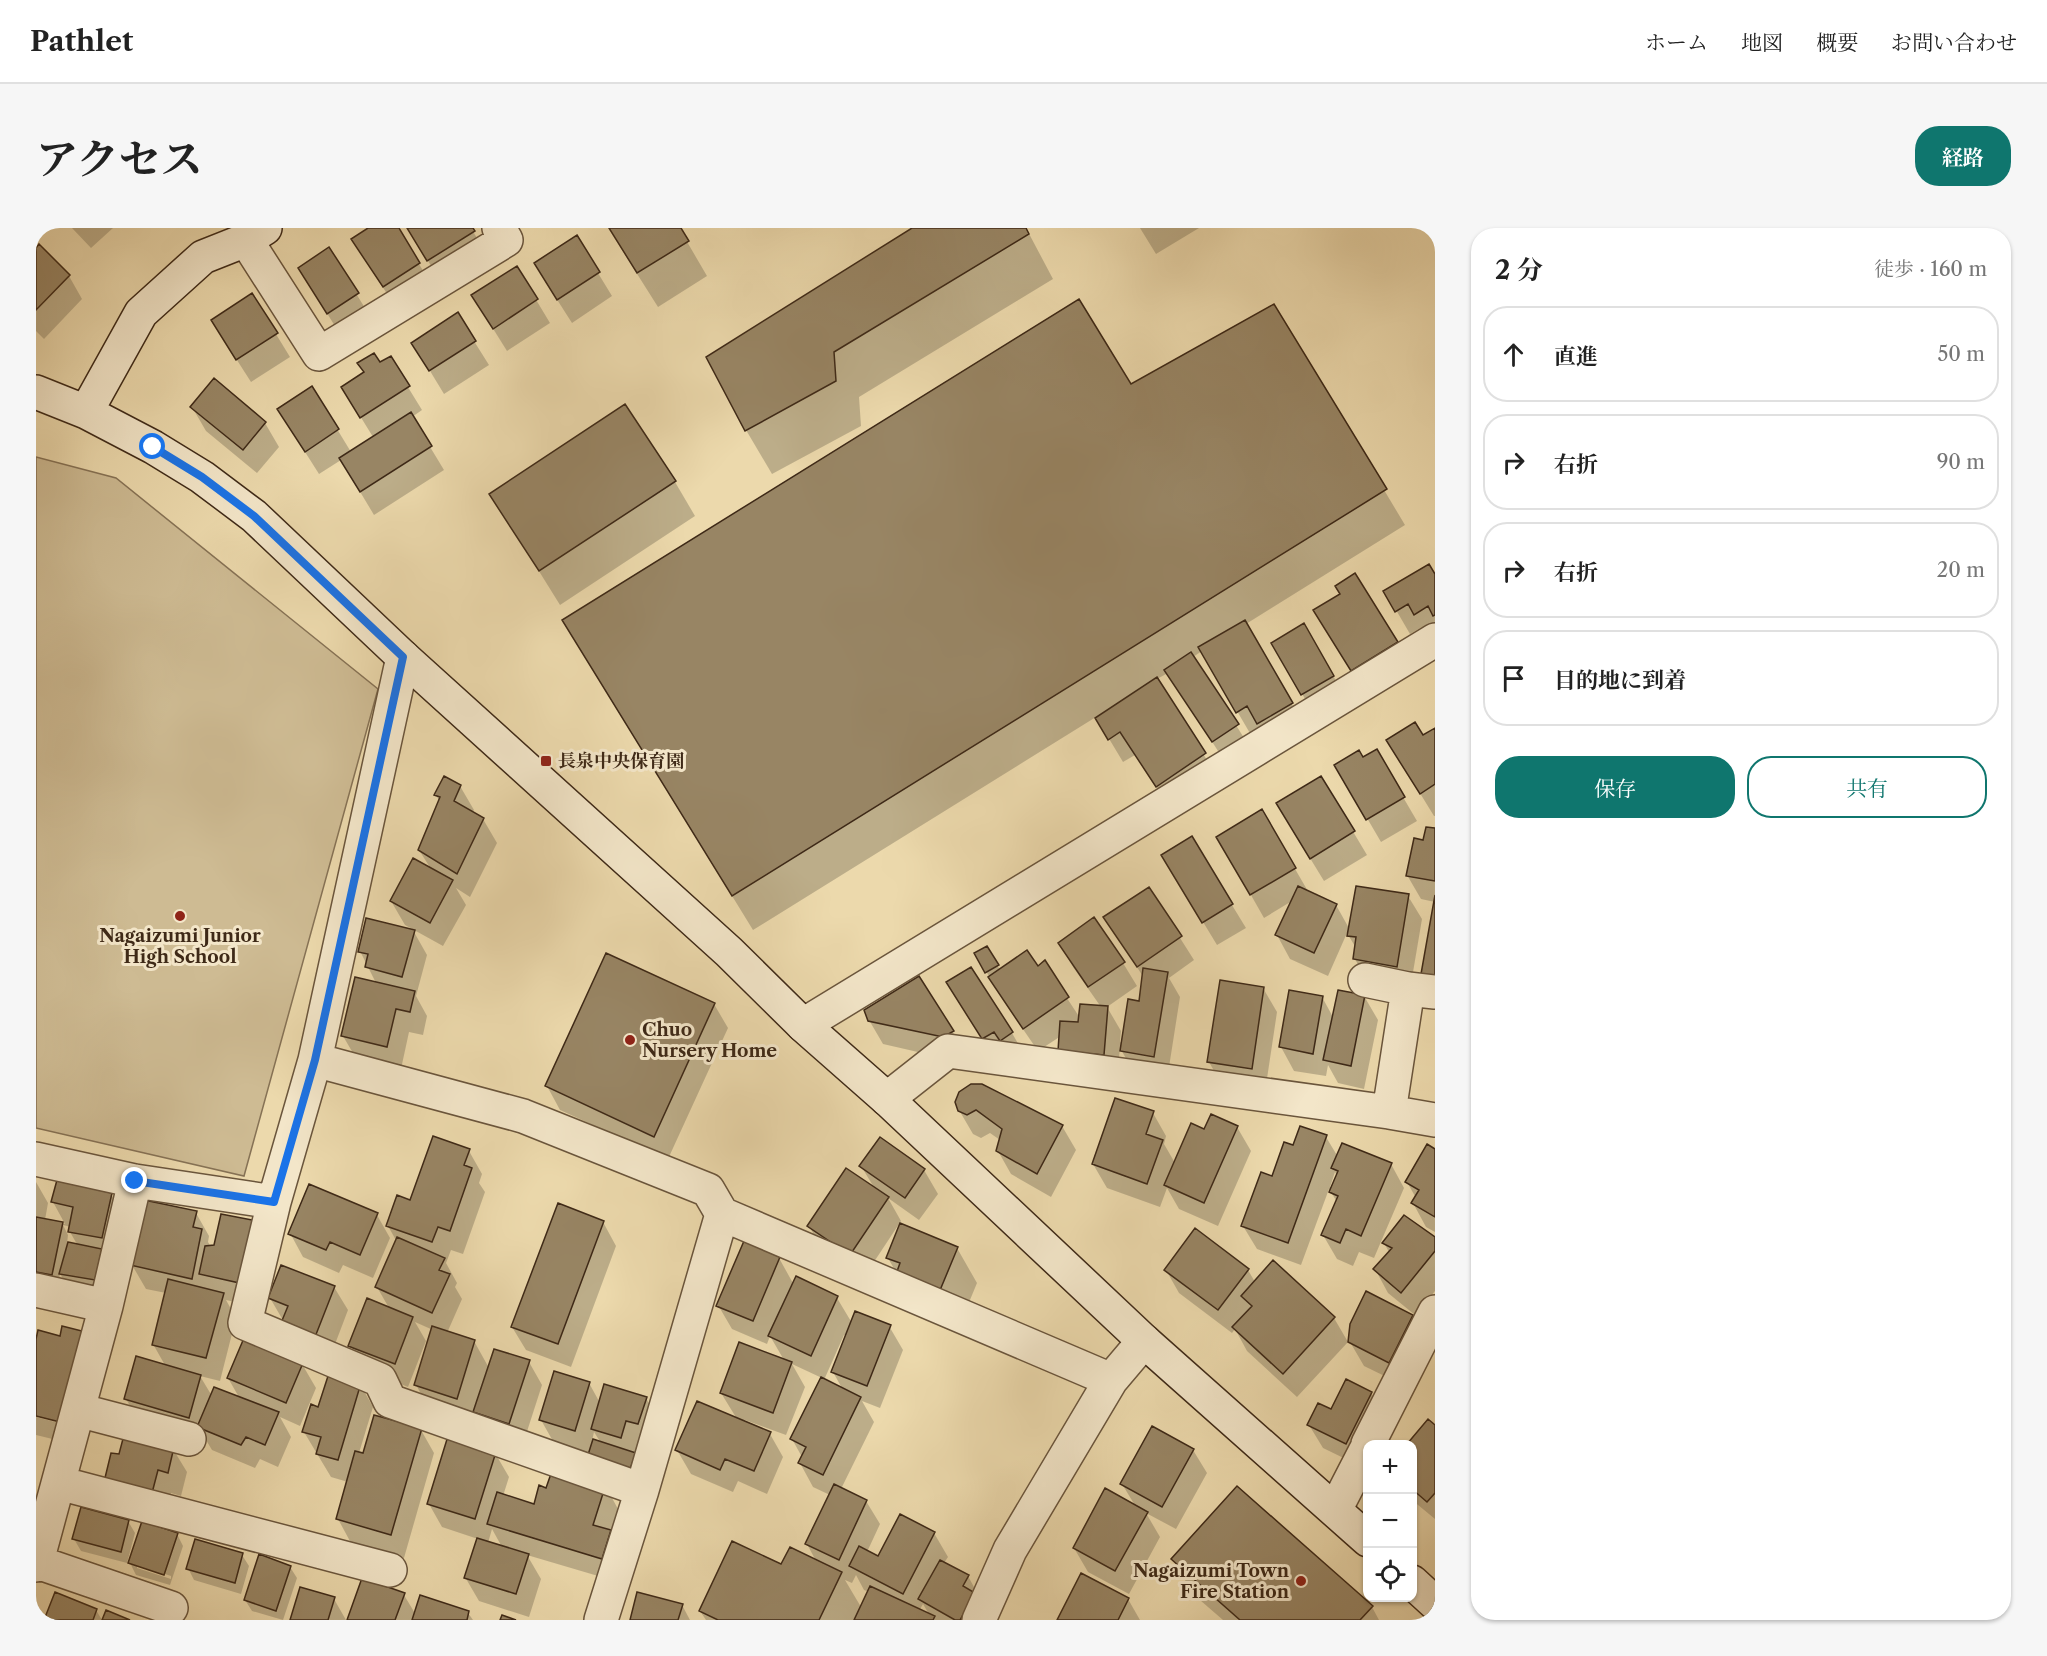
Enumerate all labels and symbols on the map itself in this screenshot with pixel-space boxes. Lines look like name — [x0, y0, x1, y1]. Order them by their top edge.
route start — [139, 433, 165, 459]
place label: 長泉中央保育園 — [558, 750, 684, 772]
marker: 長泉中央保育園 — [539, 754, 553, 768]
marker: Nagaizumi Junior High School — [173, 909, 187, 923]
place label: Nagaizumi Junior High School — [99, 925, 261, 968]
place label: Chuo Nursery Home — [642, 1019, 777, 1062]
marker: Chuo Nursery Home — [623, 1033, 637, 1047]
route end — [121, 1167, 147, 1193]
place label: Nagaizumi Town Fire Station — [1133, 1560, 1290, 1603]
marker: Nagaizumi Town Fire Station — [1294, 1574, 1308, 1588]

